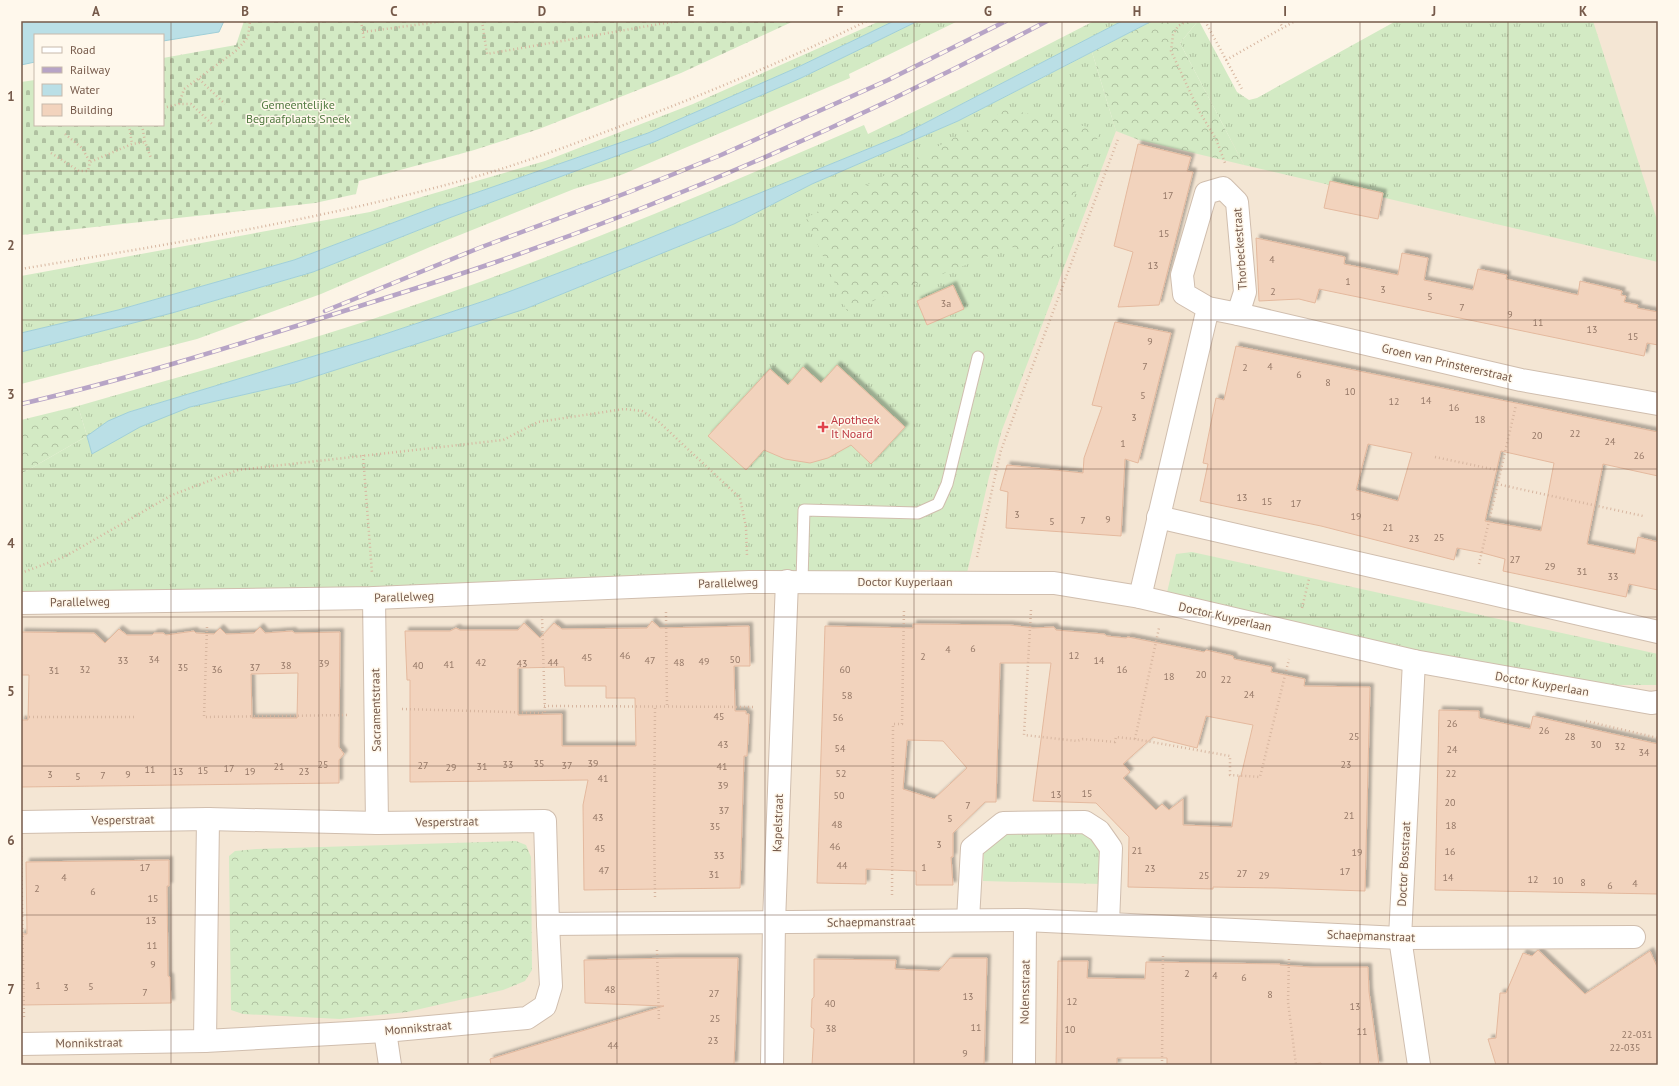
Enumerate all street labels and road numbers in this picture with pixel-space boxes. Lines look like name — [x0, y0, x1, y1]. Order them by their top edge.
street label: Thorbeckestraat — [1229, 207, 1250, 291]
street label: Groen van Prinstererstraat — [1380, 340, 1514, 385]
street label: Parallelweg — [698, 574, 758, 591]
street label: Doctor Kuyperlaan — [857, 574, 953, 589]
street label: Parallelweg — [374, 588, 434, 605]
street label: Parallelweg — [50, 593, 110, 610]
street label: Doctor Kuyperlaan — [1177, 599, 1273, 635]
street label: Sacramentstraat — [367, 668, 384, 752]
street label: Doctor Kuyperlaan — [1494, 668, 1590, 699]
street label: Kapelstraat — [769, 794, 786, 852]
street label: Vesperstraat — [90, 811, 155, 828]
street label: Vesperstraat — [414, 813, 479, 830]
street label: Doctor Bosstraat — [1394, 821, 1413, 907]
street label: Schaepmanstraat — [827, 913, 915, 930]
street label: Schaepmanstraat — [1327, 926, 1415, 945]
street label: Nolensstraat — [1016, 959, 1033, 1025]
street label: Monnikstraat — [384, 1017, 452, 1038]
street label: Monnikstraat — [55, 1034, 123, 1051]

